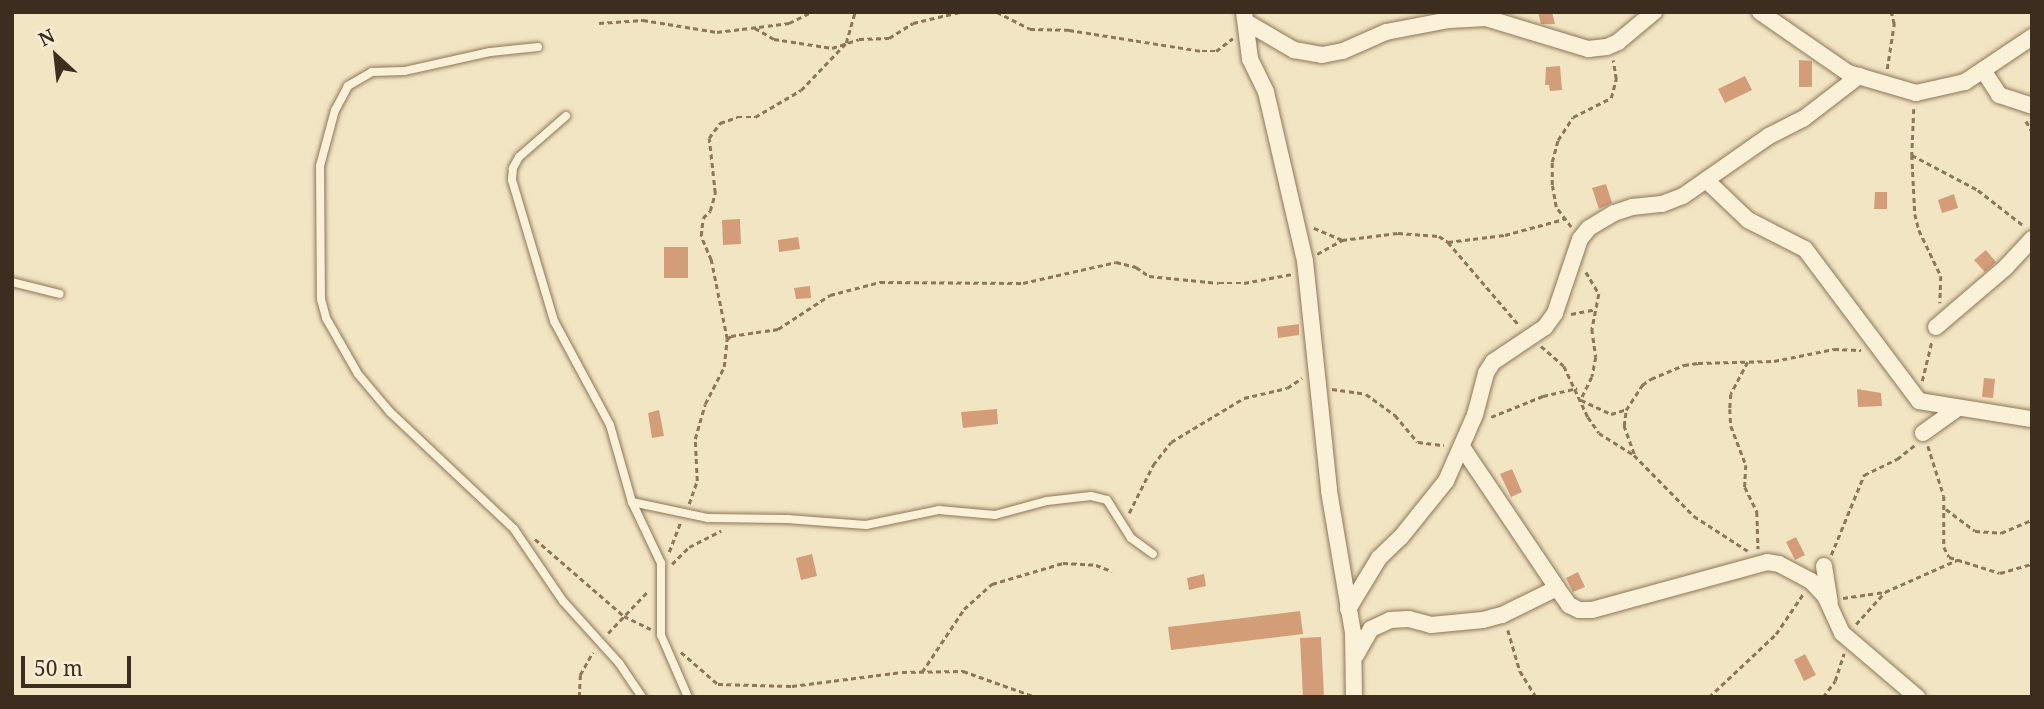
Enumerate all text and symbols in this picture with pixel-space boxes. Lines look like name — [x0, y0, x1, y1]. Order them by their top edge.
north arrow — [21, 21, 91, 91]
text: N — [34, 22, 59, 52]
scale bar — [24, 642, 135, 686]
text: 50 m — [34, 654, 83, 682]

